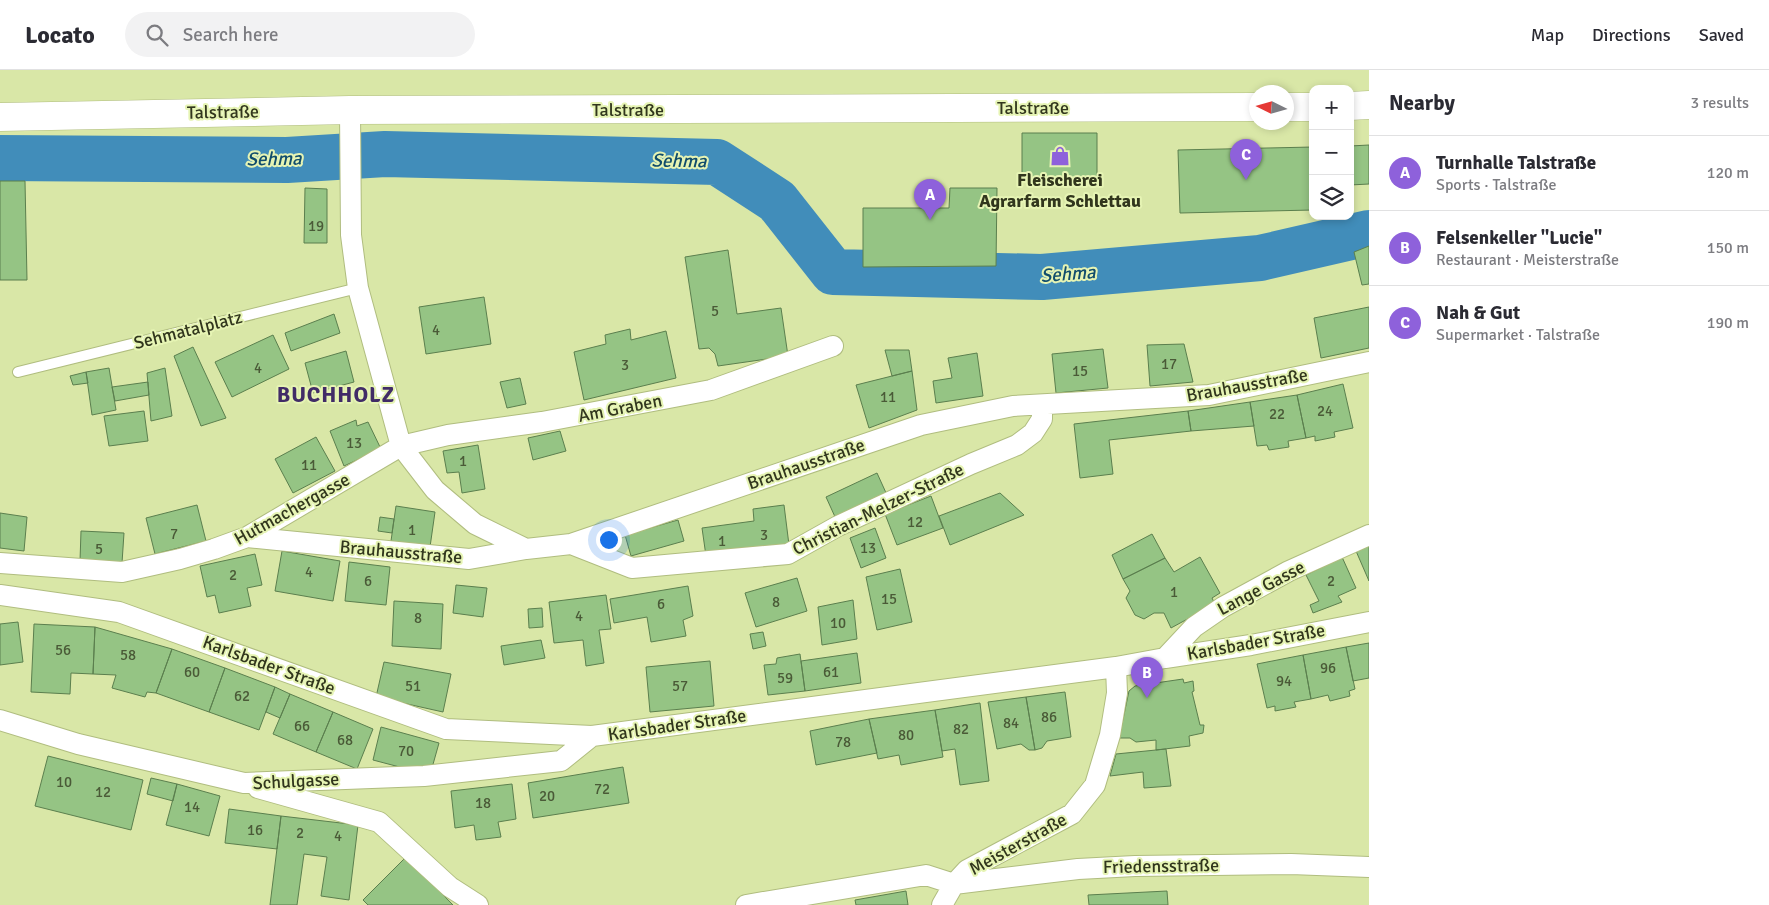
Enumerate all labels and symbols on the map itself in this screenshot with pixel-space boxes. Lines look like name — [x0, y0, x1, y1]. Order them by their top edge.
north arrow — [1249, 85, 1294, 130]
street label: Talstraße — [997, 97, 1069, 119]
street label: Talstraße — [592, 99, 664, 121]
street label: Talstraße — [187, 100, 259, 124]
pin: C — [1230, 139, 1262, 180]
shop icon: Fleischerei Agrarfarm Schlettau — [1049, 145, 1071, 167]
water label: Sehma — [246, 146, 303, 171]
water label: Sehma — [651, 149, 708, 174]
place label: Fleischerei Agrarfarm Schlettau — [979, 169, 1141, 212]
pin: A — [914, 179, 946, 220]
house number: 19 — [308, 217, 324, 235]
water label: Sehma — [1040, 260, 1098, 288]
house number: 5 — [711, 302, 719, 320]
street label: Sehmatalplatz — [131, 306, 245, 354]
house number: 4 — [432, 321, 440, 339]
house number: 17 — [1161, 355, 1177, 373]
house number: 3 — [621, 356, 629, 374]
house number: 4 — [254, 359, 262, 377]
house number: 15 — [1072, 362, 1088, 380]
street label: Brauhausstraße — [1185, 364, 1309, 406]
district label: BUCHHOLZ — [277, 381, 395, 408]
house number: 11 — [880, 388, 896, 406]
street label: Am Graben — [576, 389, 664, 427]
house number: 24 — [1317, 402, 1333, 420]
house number: 22 — [1269, 405, 1285, 423]
house number: 13 — [346, 434, 362, 452]
street label: Brauhausstraße — [744, 434, 868, 494]
house number: 1 — [459, 452, 467, 470]
house number: 11 — [301, 456, 317, 474]
street label: Christian-Melzer-Straße — [789, 458, 967, 560]
street label: Hutmachergasse — [230, 468, 354, 550]
house number: 12 — [907, 513, 923, 531]
house number: 1 — [408, 521, 416, 539]
house number: 7 — [170, 525, 178, 543]
house number: 3 — [760, 526, 768, 544]
your location — [596, 527, 622, 553]
house number: 1 — [718, 532, 726, 550]
street label: Brauhausstraße — [339, 536, 463, 568]
house number: 13 — [860, 539, 876, 557]
house number: 5 — [95, 540, 103, 558]
street label: Lange Gasse — [1213, 556, 1309, 620]
house number: 4 — [305, 563, 313, 581]
house number: 2 — [229, 566, 237, 584]
house number: 6 — [364, 572, 372, 590]
house number: 2 — [1327, 572, 1335, 590]
house number: 1 — [1170, 583, 1178, 601]
house number: 15 — [881, 590, 897, 608]
house number: 8 — [772, 593, 780, 611]
house number: 6 — [657, 595, 665, 613]
house number: 4 — [575, 607, 583, 625]
house number: 8 — [414, 609, 422, 627]
house number: 10 — [830, 614, 846, 632]
street label: Karlsbader Straße — [1185, 619, 1327, 665]
street label: Karlsbader Straße — [200, 631, 338, 699]
house number: 56 — [55, 641, 71, 659]
house number: 58 — [120, 646, 136, 664]
pin: B — [1131, 657, 1163, 698]
house number: 96 — [1320, 659, 1336, 677]
house number: 60 — [184, 663, 200, 681]
house number: 61 — [823, 663, 839, 681]
house number: 59 — [777, 669, 793, 687]
house number: 94 — [1276, 672, 1292, 690]
house number: 51 — [405, 677, 421, 695]
house number: 57 — [672, 677, 688, 695]
house number: 62 — [234, 687, 250, 705]
street label: Karlsbader Straße — [606, 704, 748, 746]
house number: 86 — [1041, 708, 1057, 726]
house number: 84 — [1003, 714, 1019, 732]
house number: 66 — [294, 717, 310, 735]
house number: 82 — [953, 720, 969, 738]
house number: 80 — [898, 726, 914, 744]
house number: 68 — [337, 731, 353, 749]
house number: 78 — [835, 733, 851, 751]
house number: 70 — [398, 742, 414, 760]
street label: Schulgasse — [252, 768, 340, 794]
house number: 10 — [56, 773, 72, 791]
house number: 72 — [594, 780, 610, 798]
house number: 12 — [95, 783, 111, 801]
house number: 20 — [539, 787, 555, 805]
house number: 18 — [475, 794, 491, 812]
house number: 14 — [184, 798, 200, 816]
street label: Meisterstraße — [965, 808, 1071, 880]
house number: 16 — [247, 821, 263, 839]
house number: 2 — [296, 824, 304, 842]
house number: 4 — [334, 827, 342, 845]
street label: Friedensstraße — [1103, 854, 1219, 878]

